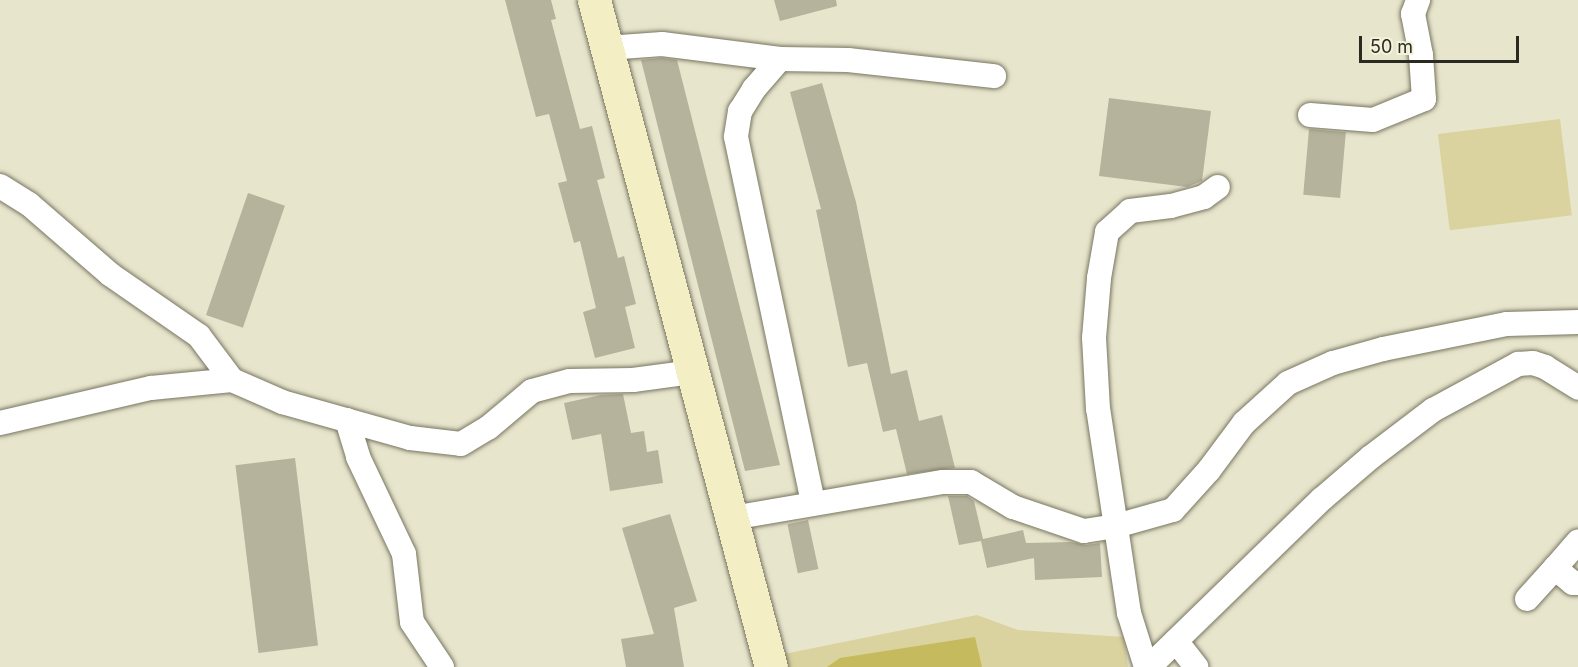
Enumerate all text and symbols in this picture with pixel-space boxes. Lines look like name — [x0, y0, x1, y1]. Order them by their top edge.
scale bar — [1362, 24, 1522, 62]
text: 50 m — [1370, 36, 1413, 57]

